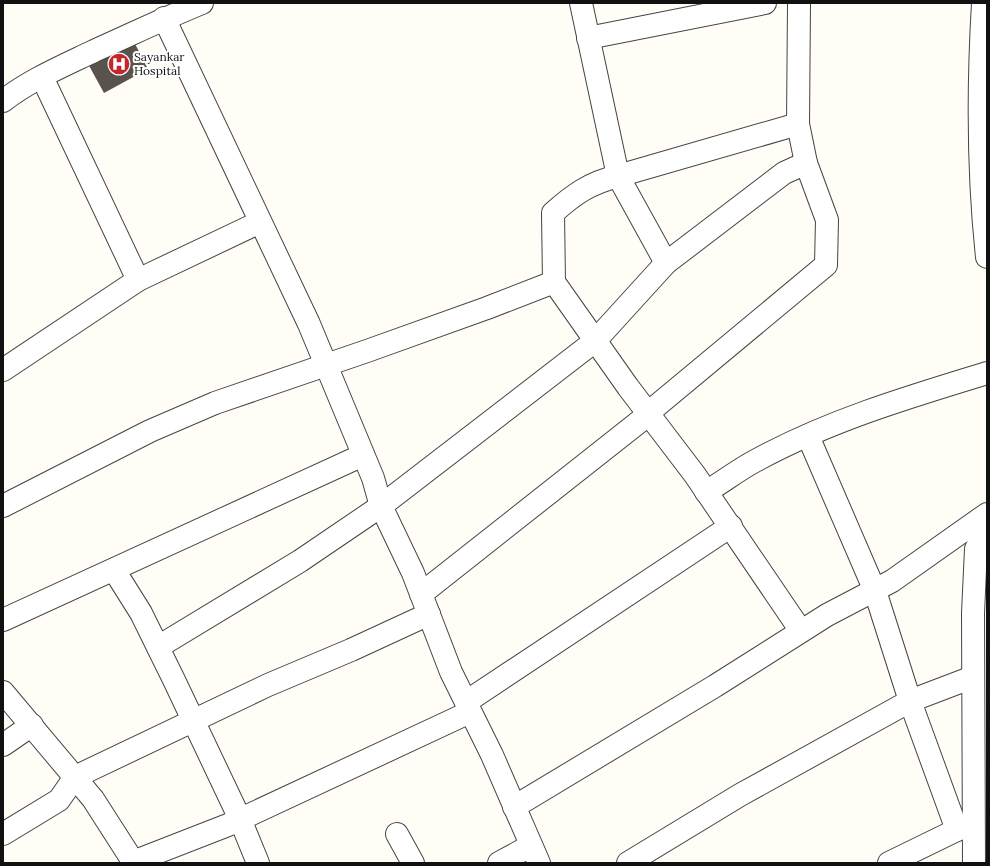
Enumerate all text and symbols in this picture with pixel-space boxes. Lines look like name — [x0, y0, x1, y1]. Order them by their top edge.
place label: Sayankar Hospital — [134, 49, 185, 78]
hospital icon: Sayankar Hospital — [106, 51, 132, 77]

